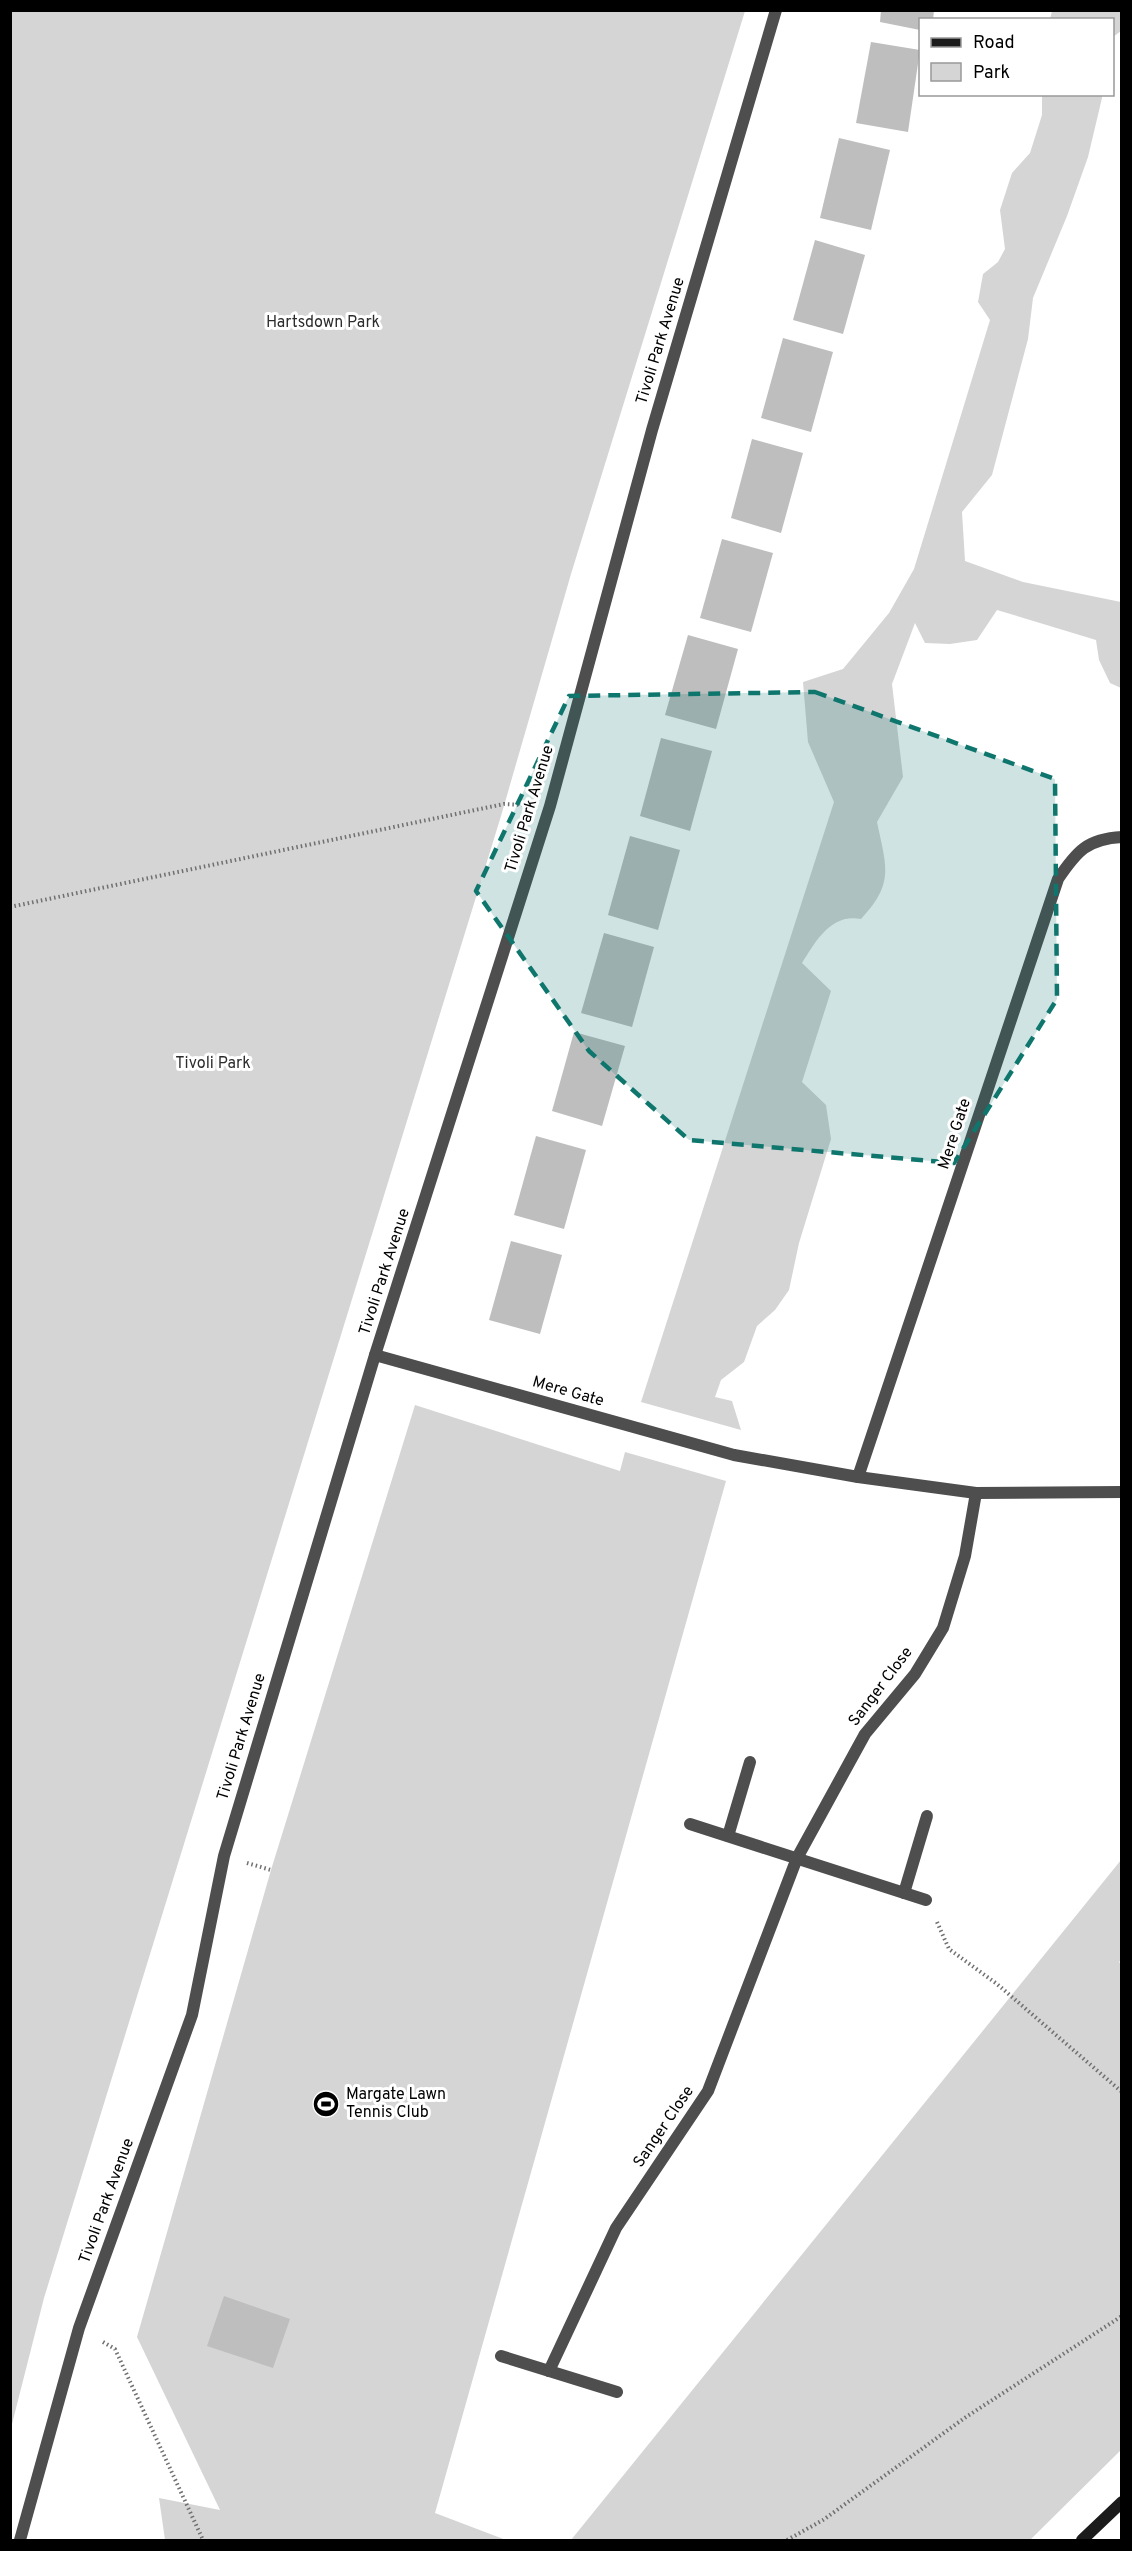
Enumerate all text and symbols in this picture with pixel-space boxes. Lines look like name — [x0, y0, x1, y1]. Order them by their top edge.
legend — [919, 18, 1114, 96]
text: Road — [973, 32, 1015, 55]
text: Park — [973, 62, 1010, 85]
street label: Tivoli Park Avenue — [632, 275, 690, 407]
park label: Hartsdown Park — [266, 313, 380, 333]
street label: Tivoli Park Avenue — [501, 743, 559, 875]
park label: Tivoli Park — [175, 1054, 251, 1074]
street label: Mere Gate — [934, 1096, 976, 1172]
street label: Tivoli Park Avenue — [355, 1206, 415, 1338]
street label: Mere Gate — [530, 1372, 606, 1412]
street label: Sanger Close — [845, 1643, 917, 1731]
street label: Tivoli Park Avenue — [213, 1671, 271, 1803]
street label: Sanger Close — [629, 2082, 699, 2172]
place label: Margate Lawn Tennis Club — [346, 2085, 446, 2123]
sports icon: Margate Lawn Tennis Club — [311, 2089, 341, 2119]
street label: Tivoli Park Avenue — [75, 2136, 139, 2266]

